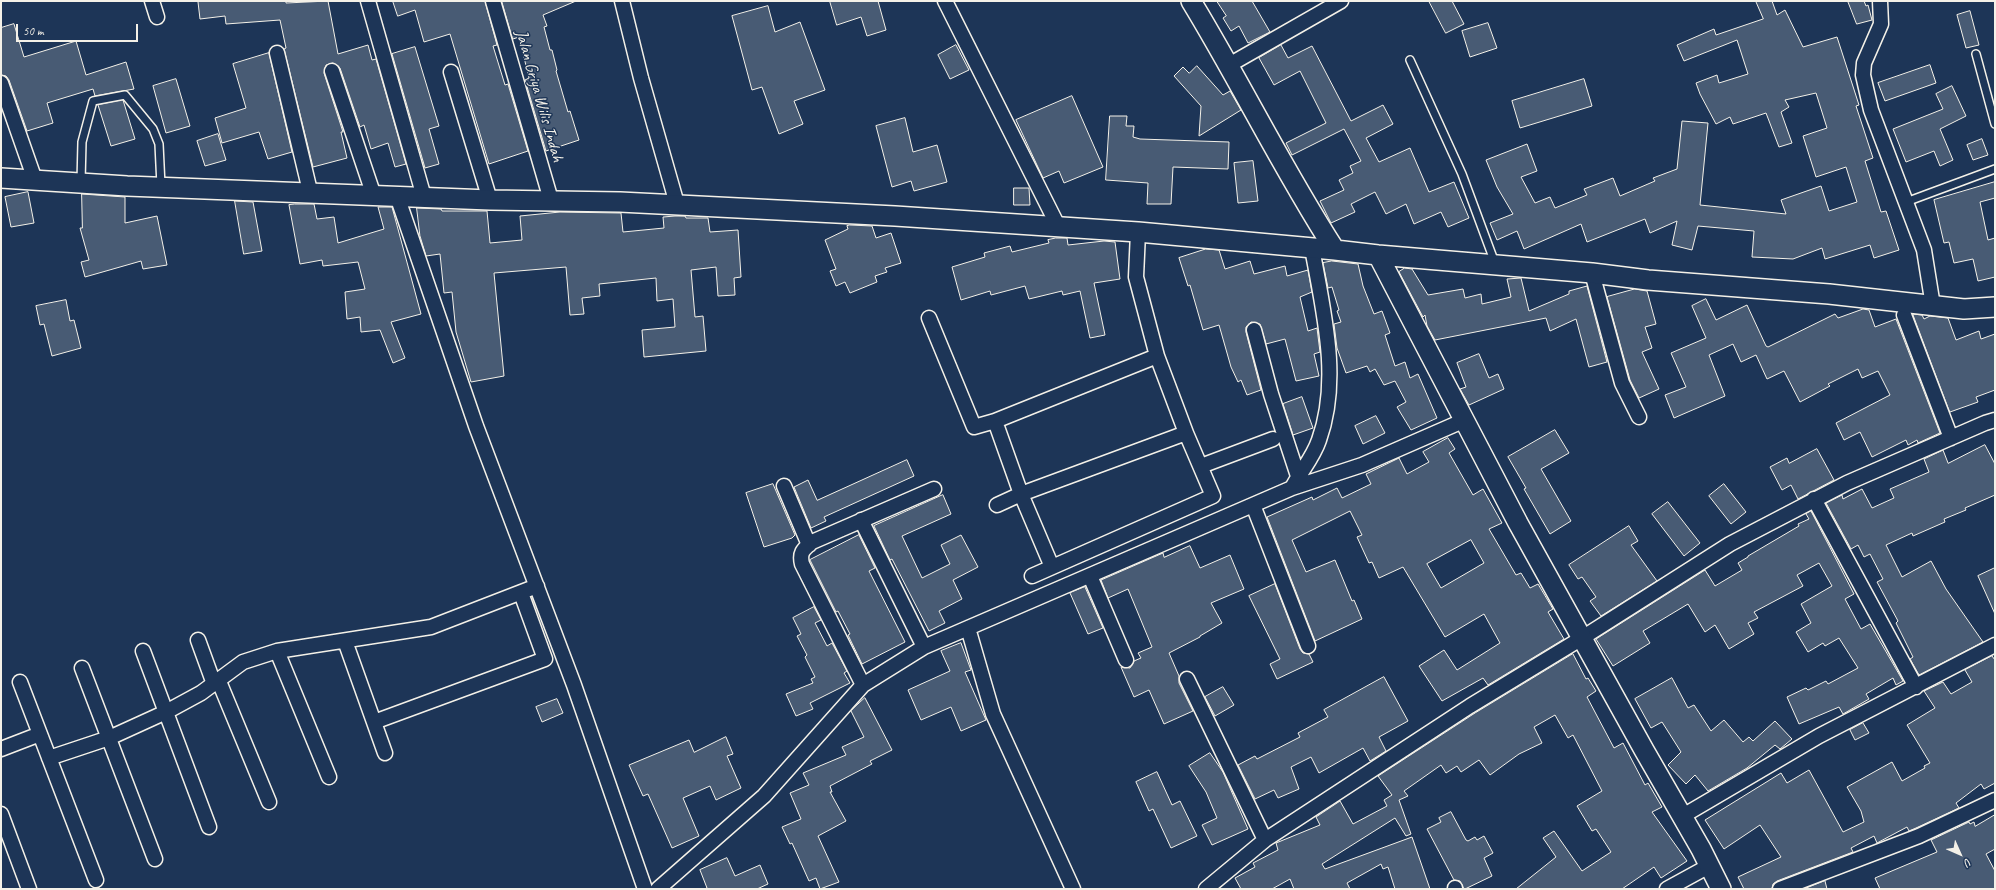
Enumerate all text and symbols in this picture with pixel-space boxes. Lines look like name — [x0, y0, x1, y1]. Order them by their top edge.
scale bar — [18, 16, 140, 42]
text: 50 m — [23, 23, 43, 39]
street label: Jalan Griya Wilis Indah — [510, 28, 568, 164]
north arrow — [1940, 834, 1980, 874]
text: U — [1962, 856, 1975, 869]

